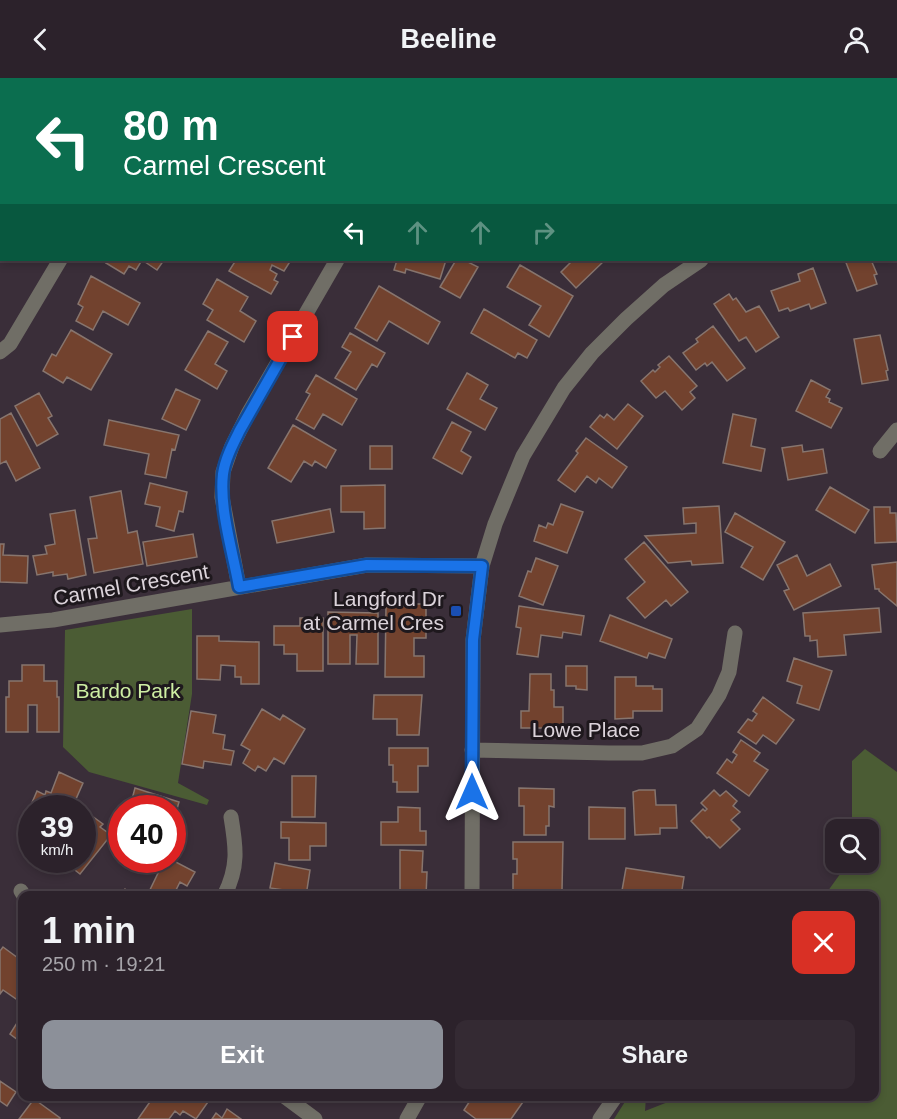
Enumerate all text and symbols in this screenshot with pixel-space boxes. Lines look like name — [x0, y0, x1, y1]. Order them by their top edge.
icon: back — [24, 23, 57, 56]
icon: person — [840, 23, 873, 56]
text: Beeline — [400, 24, 497, 54]
icon: left — [24, 102, 102, 180]
text: 80 m — [123, 102, 219, 149]
text: Carmel Crescent — [123, 151, 326, 181]
icon: left — [338, 216, 371, 249]
icon: ahead — [401, 216, 434, 249]
icon: ahead — [464, 216, 497, 249]
icon: right — [527, 216, 560, 249]
pin — [267, 311, 318, 362]
icon: arrive — [276, 320, 309, 353]
street label: Carmel Crescent — [51, 559, 211, 610]
place label: Langford Dr at Carmel Cres — [303, 587, 444, 634]
marker: Langford Dr at Carmel Cres — [449, 604, 463, 618]
park label: Bardo Park — [75, 679, 181, 702]
street label: Lowe Place — [532, 718, 640, 741]
position arrow — [440, 760, 504, 824]
speed limit sign: 40 — [108, 795, 186, 873]
text: 39 — [40, 810, 74, 843]
map controls — [825, 819, 879, 873]
button: search — [825, 819, 879, 873]
text: km/h — [41, 841, 73, 858]
text: 1 min — [42, 910, 136, 951]
button: close — [792, 911, 855, 974]
text: 250 m · 19:21 — [42, 953, 165, 975]
button: Exit — [42, 1020, 443, 1089]
button: Share — [455, 1020, 855, 1089]

